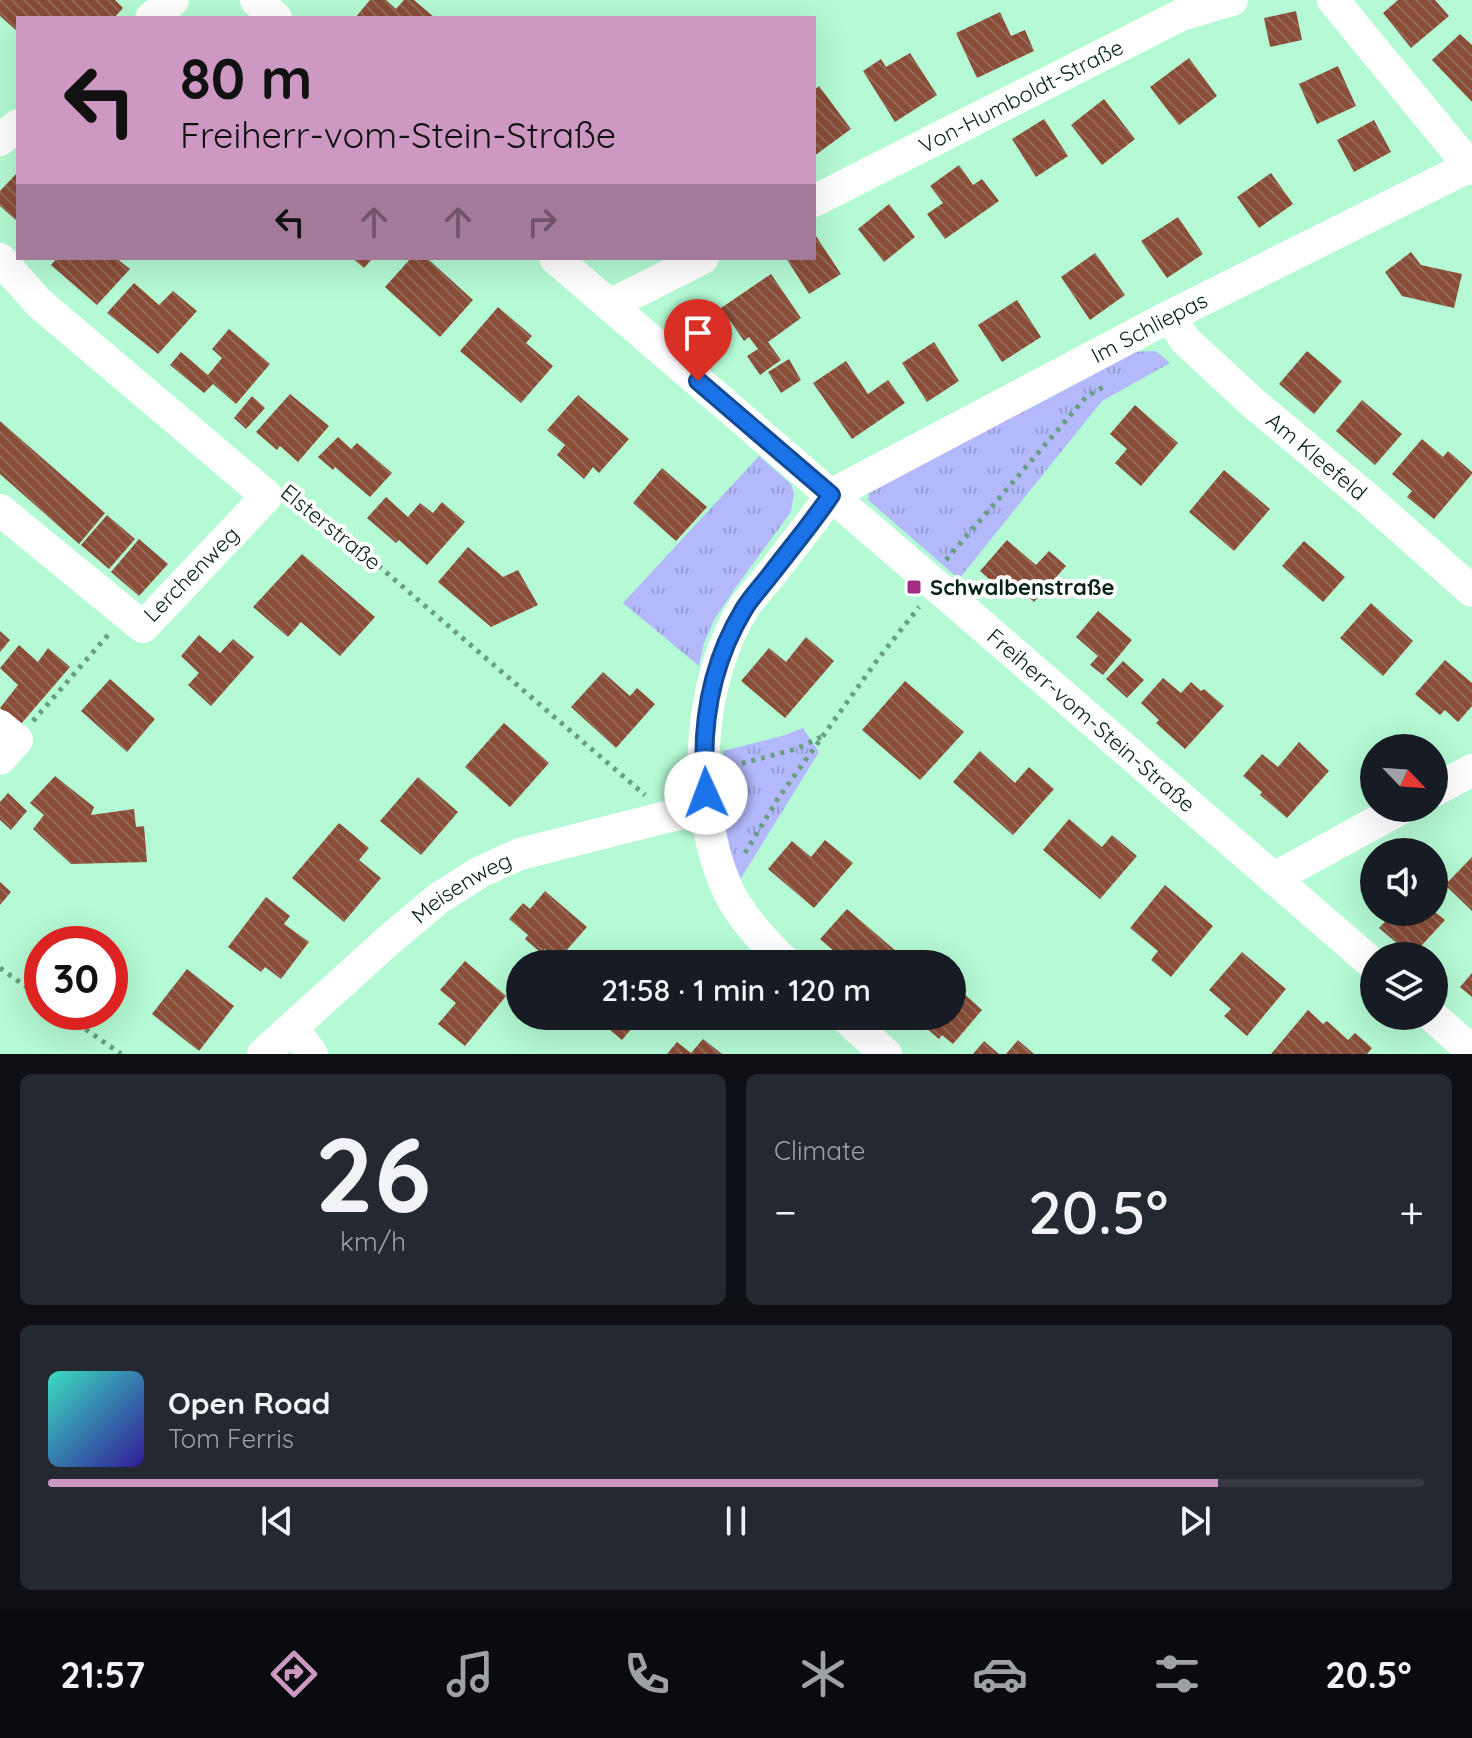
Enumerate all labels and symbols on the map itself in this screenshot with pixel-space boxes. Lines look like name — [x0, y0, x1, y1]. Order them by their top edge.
street label: Von-Humboldt-Straße — [914, 33, 1128, 160]
street label: Im Schliepas — [1086, 286, 1212, 369]
pin — [664, 299, 732, 381]
street label: Am Kleefeld — [1261, 406, 1373, 506]
street label: Elsterstraße — [275, 478, 387, 576]
street label: Lerchenweg — [137, 520, 245, 628]
place label: Schwalbenstraße — [930, 573, 1114, 601]
marker: Schwalbenstraße — [905, 578, 923, 596]
street label: Freiherr-vom-Stein-Straße — [981, 622, 1201, 818]
north arrow — [1360, 734, 1448, 822]
position arrow — [664, 751, 748, 835]
street label: Meisenweg — [406, 846, 516, 929]
speed limit sign: 30 — [24, 926, 128, 1030]

